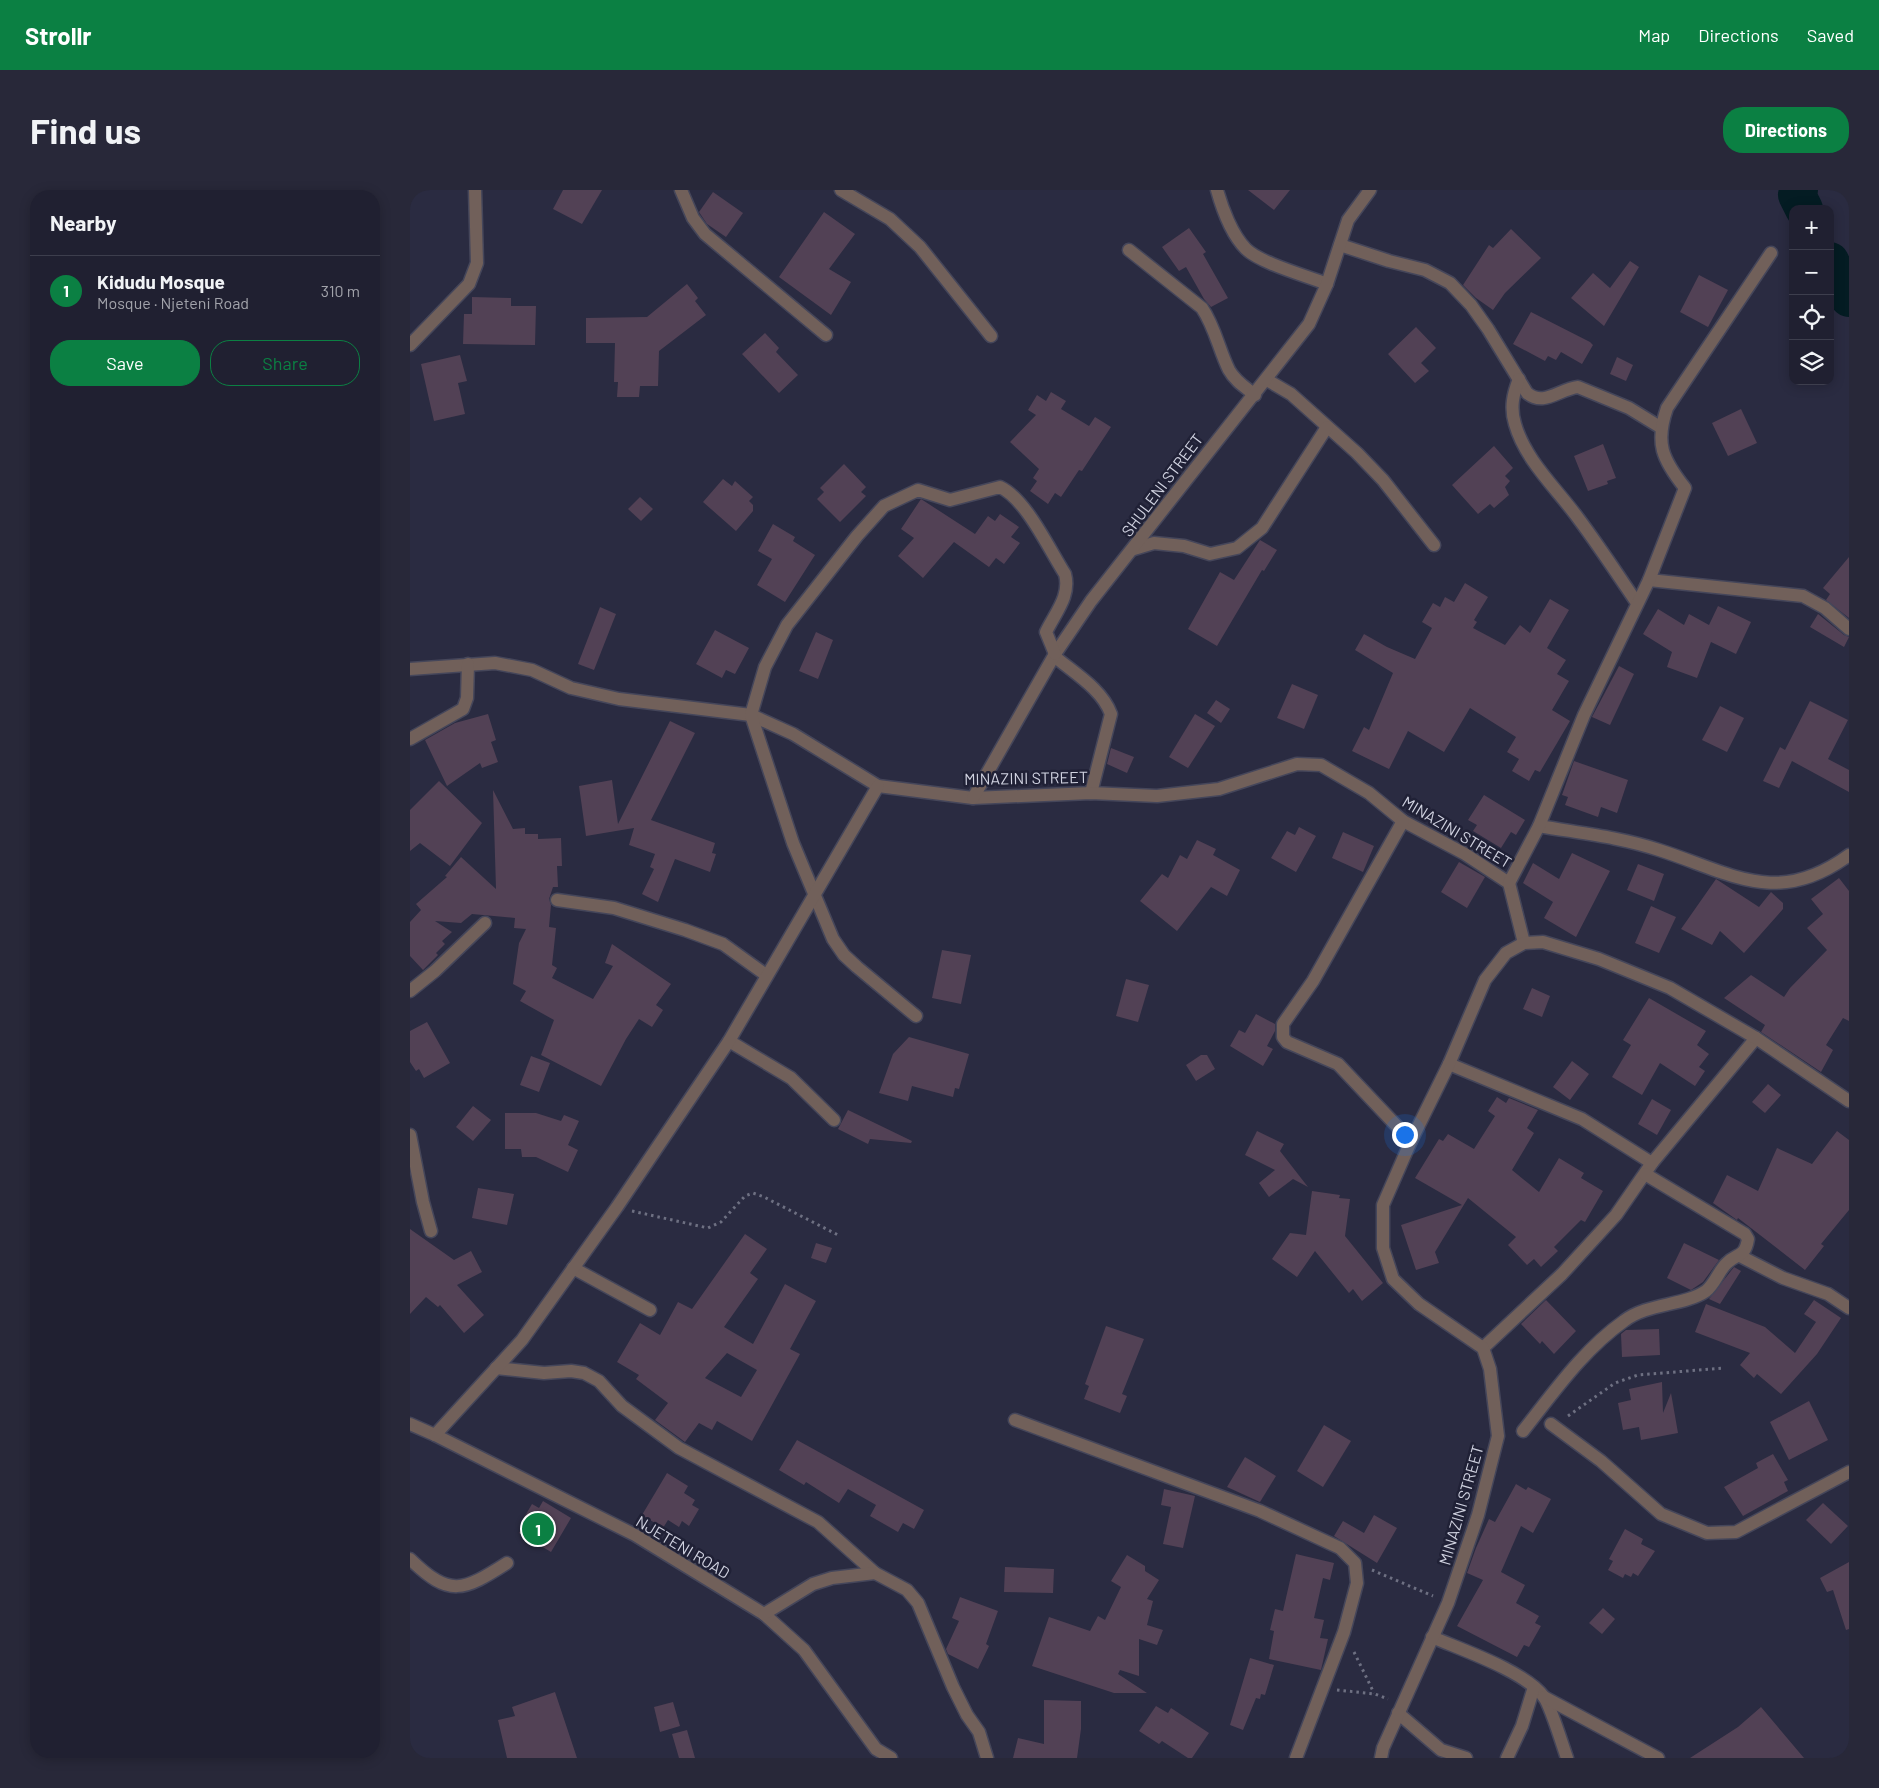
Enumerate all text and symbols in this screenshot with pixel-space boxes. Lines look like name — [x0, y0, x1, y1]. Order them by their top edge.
text: Strollr — [25, 21, 92, 50]
text: Map — [1638, 24, 1670, 46]
text: Directions — [1698, 24, 1779, 46]
text: Saved — [1807, 24, 1854, 46]
button: Directions — [1723, 107, 1849, 153]
text: Find us — [30, 109, 141, 151]
map controls — [1789, 205, 1834, 385]
button: + — [1789, 205, 1834, 250]
text: Nearby — [50, 210, 116, 235]
button: − — [1789, 250, 1834, 295]
text: Kidudu Mosque — [97, 270, 225, 293]
text: 1 — [63, 281, 69, 300]
text: 310 m — [321, 281, 360, 300]
text: Mosque · Njeteni Road — [97, 293, 249, 312]
button: locate — [1789, 295, 1834, 340]
button: Save — [50, 340, 200, 386]
button: Share — [210, 340, 360, 386]
button: layers — [1789, 340, 1834, 385]
street label: SHULENI STREET — [1117, 430, 1206, 540]
street label: MINAZINI STREET — [964, 767, 1088, 788]
street label: MINAZINI STREET — [1399, 792, 1515, 872]
your location — [1392, 1122, 1418, 1148]
street label: MINAZINI STREET — [1434, 1443, 1487, 1567]
pin: 1 — [522, 1510, 554, 1548]
street label: NJETENI ROAD — [633, 1511, 734, 1582]

